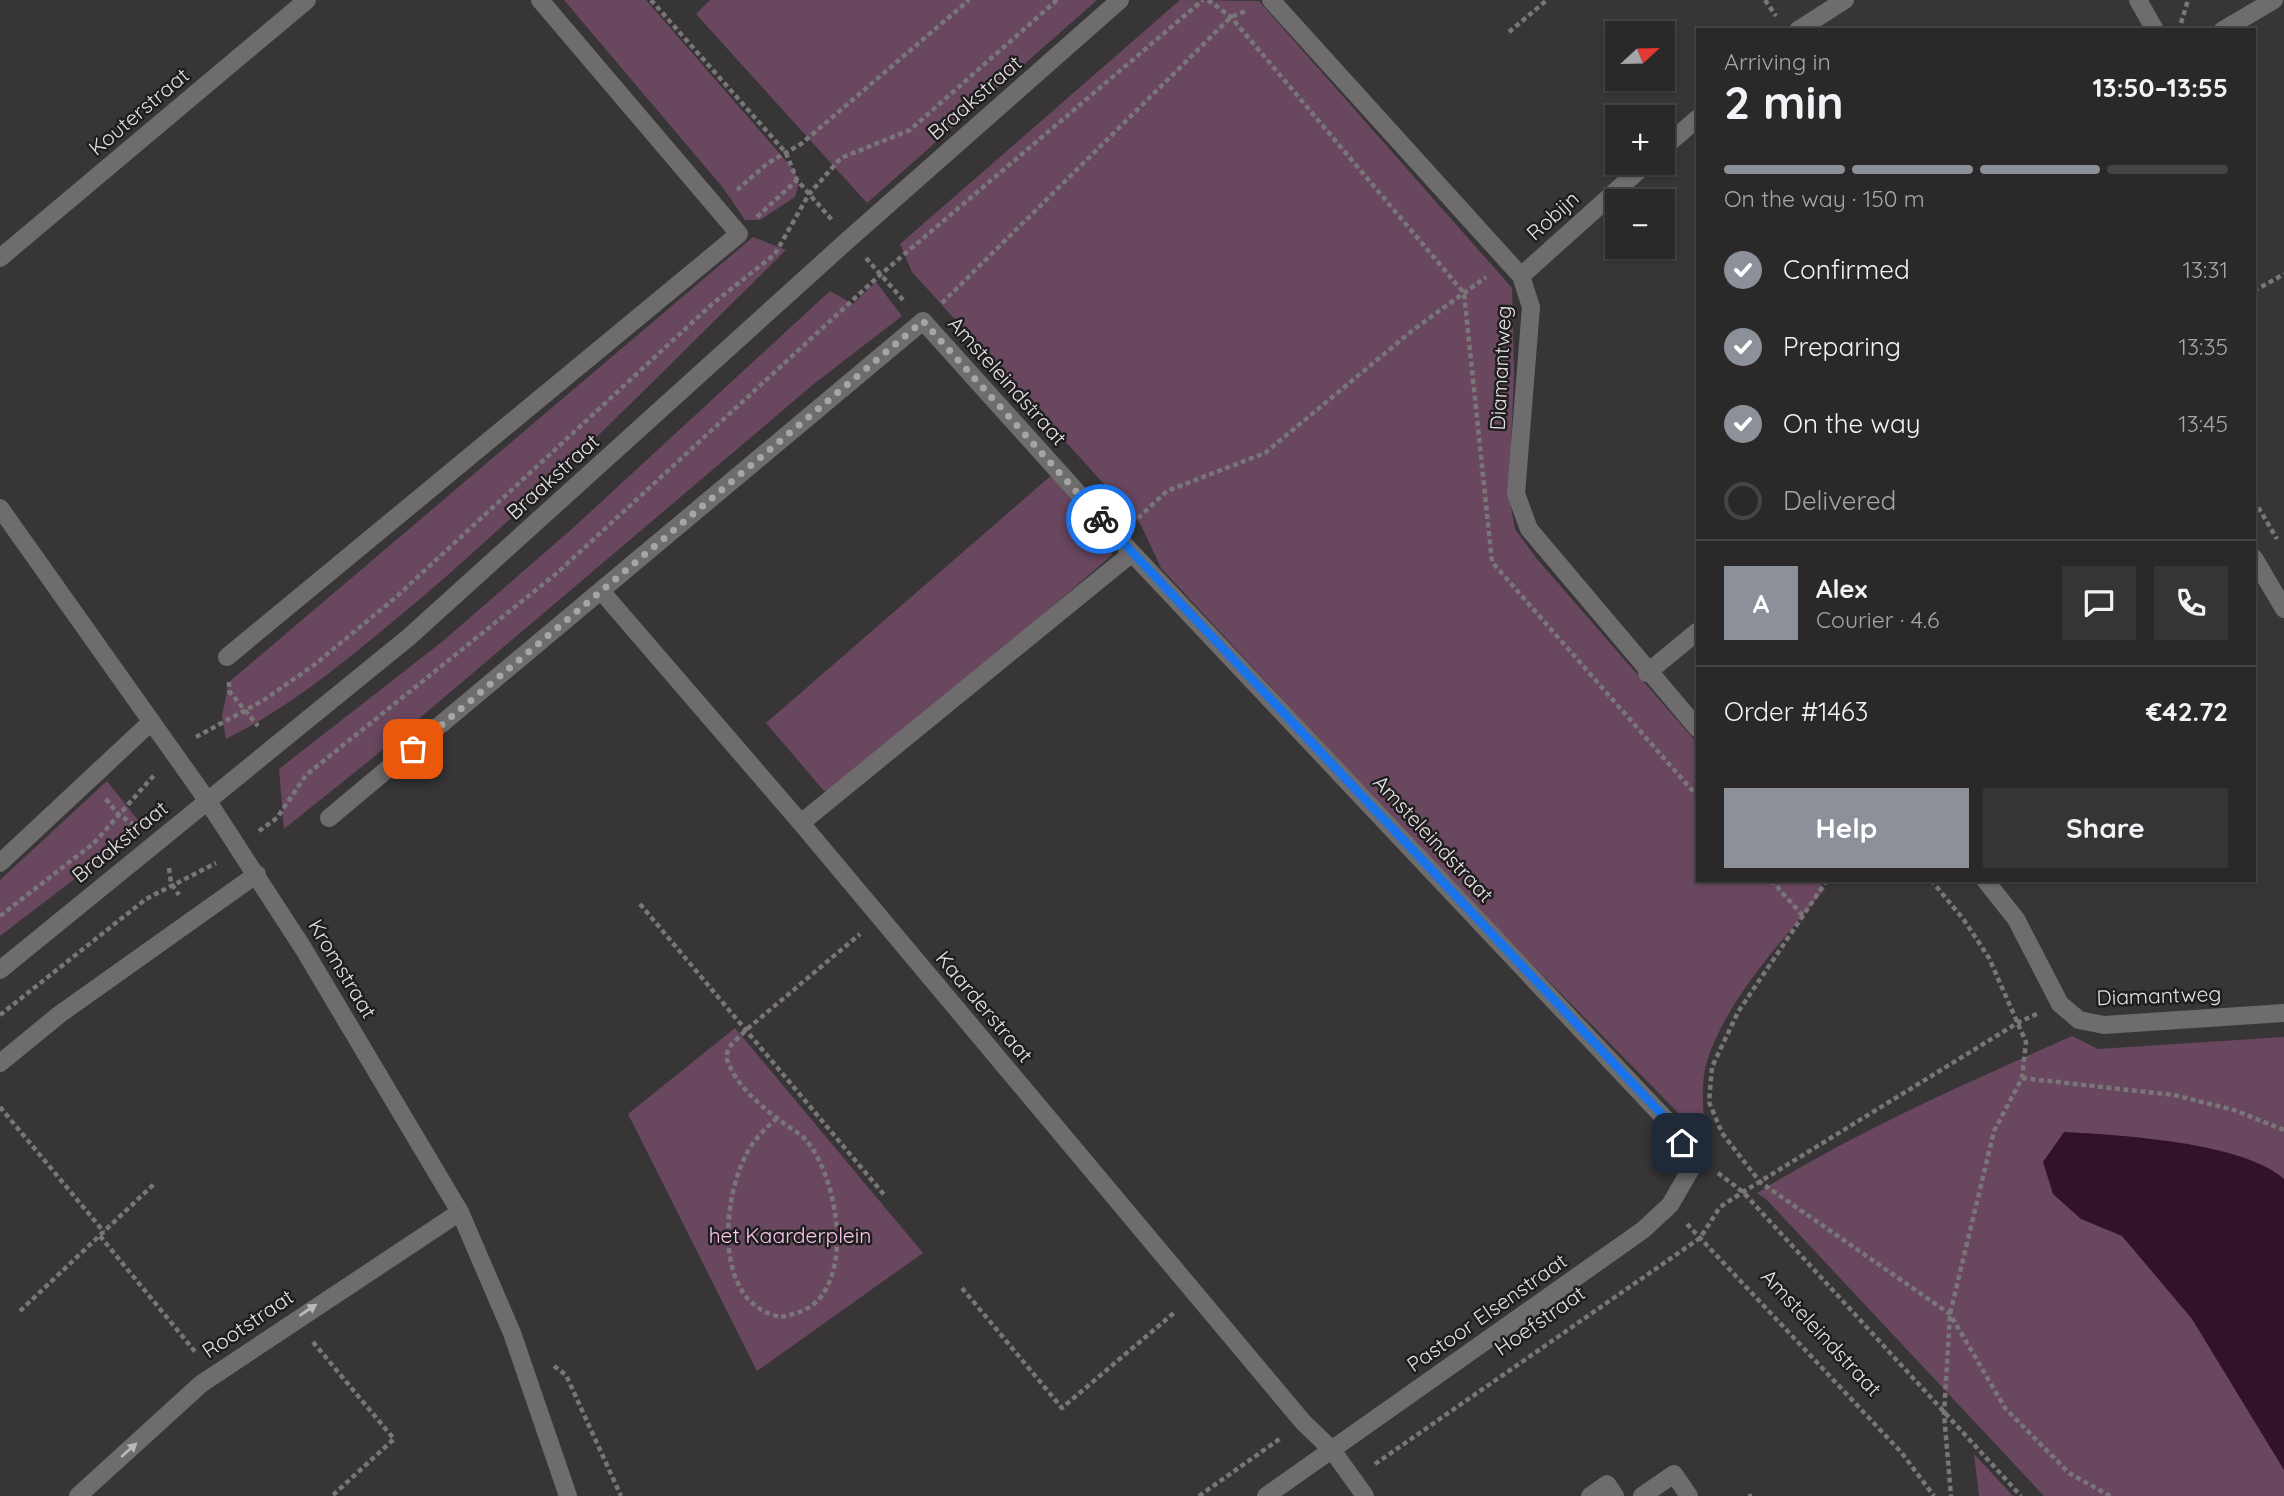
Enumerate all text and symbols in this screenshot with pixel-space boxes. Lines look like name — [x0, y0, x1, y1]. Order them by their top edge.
north arrow — [1605, 21, 1675, 91]
map controls — [1605, 21, 1675, 259]
text: Arriving in — [1724, 47, 1831, 76]
street label: Braakstraat — [922, 49, 1027, 145]
street label: Kouterstraat — [83, 62, 194, 161]
text: 13:50–13:55 — [2092, 71, 2228, 104]
text: 2 min — [1724, 73, 1844, 131]
button: + — [1605, 105, 1675, 175]
text: On the way · 150 m — [1724, 184, 1925, 213]
street label: Robijn — [1521, 185, 1584, 246]
button: − — [1605, 189, 1675, 259]
icon: check — [1724, 251, 1762, 289]
text: Confirmed — [1783, 253, 1910, 286]
text: 13:31 — [2183, 255, 2228, 284]
street label: Diamantweg — [1484, 305, 1516, 431]
street label: Amsteleindstraat — [943, 310, 1073, 450]
icon: check — [1724, 328, 1762, 366]
text: Preparing — [1783, 330, 1901, 363]
text: 13:35 — [2179, 332, 2228, 361]
icon: check — [1724, 405, 1762, 443]
text: On the way — [1783, 407, 1921, 440]
text: 13:45 — [2178, 409, 2228, 438]
street label: Braakstraat — [501, 428, 604, 525]
courier — [1066, 484, 1136, 554]
text: Delivered — [1783, 484, 1896, 517]
icon: bike — [1082, 500, 1120, 538]
button: chat — [2062, 566, 2136, 640]
button: phone — [2154, 566, 2228, 640]
text: Alex — [1816, 572, 1867, 605]
text: A — [1753, 587, 1769, 620]
text: Courier · 4.6 — [1816, 605, 1939, 634]
text: Order #1463 — [1724, 695, 1868, 728]
text: €42.72 — [2146, 695, 2228, 728]
pin — [383, 719, 443, 779]
icon: bag — [394, 730, 432, 768]
street label: Amsteleindstraat — [1368, 769, 1499, 907]
button: Help — [1724, 788, 1969, 868]
button: Share — [1983, 788, 2228, 868]
street label: Braakstraat — [66, 795, 173, 888]
street label: Kromstraat — [303, 914, 383, 1023]
street label: Kaarderstraat — [931, 945, 1039, 1067]
street label: Diamantweg — [2096, 980, 2222, 1010]
pin — [1652, 1113, 1712, 1173]
icon: home — [1663, 1124, 1701, 1162]
park label: het Kaarderplein — [709, 1222, 871, 1248]
street label: Pastoor Elsenstraat — [1401, 1247, 1571, 1377]
street label: Amsteleindstraat — [1756, 1263, 1887, 1401]
street label: Hoefstraat — [1489, 1279, 1590, 1361]
street label: Rootstraat — [197, 1283, 298, 1363]
one-way arrow — [298, 1304, 318, 1317]
one-way arrow — [120, 1442, 138, 1458]

